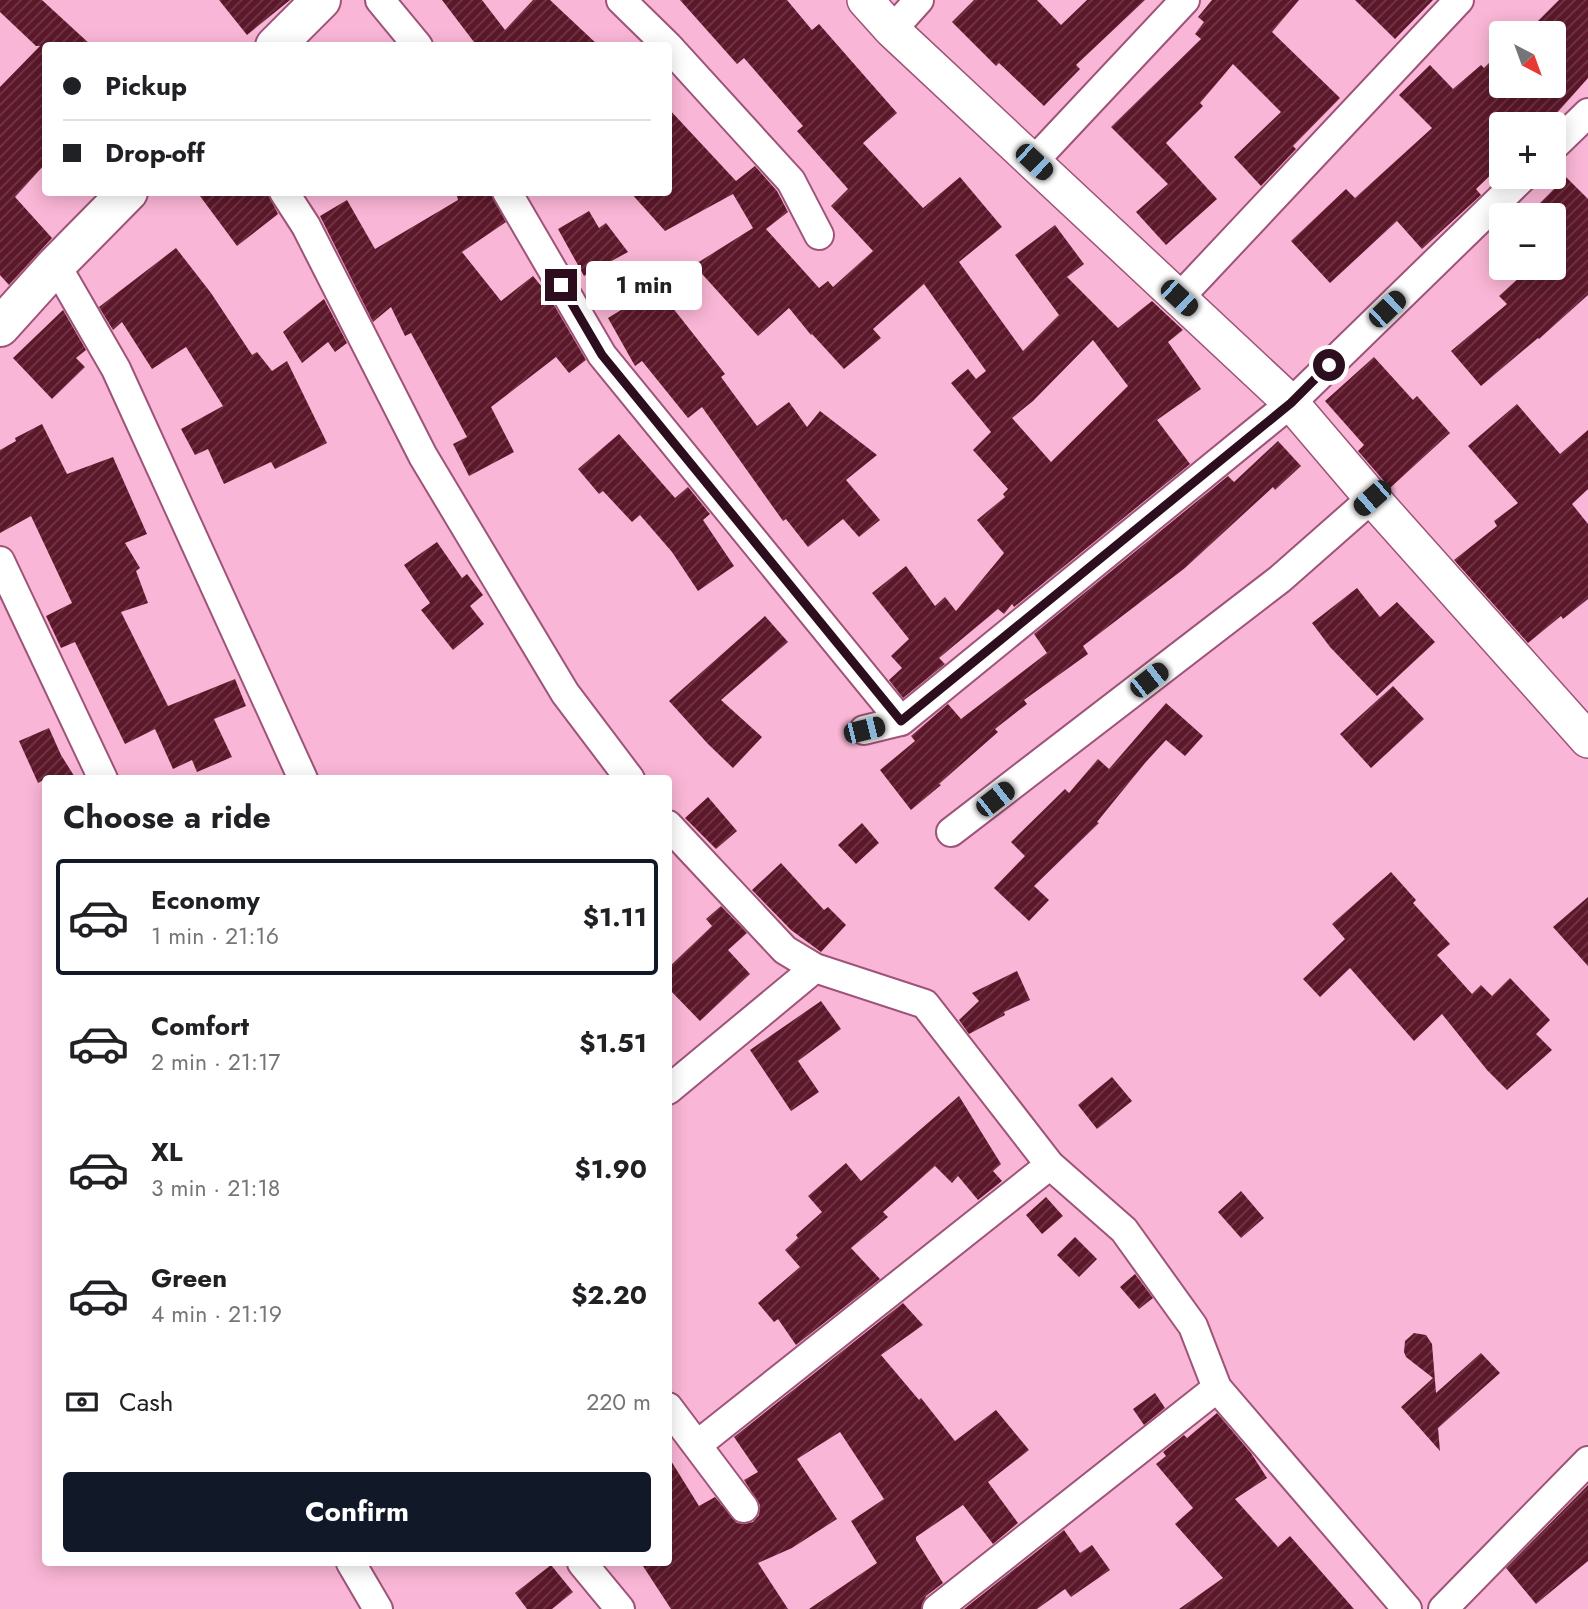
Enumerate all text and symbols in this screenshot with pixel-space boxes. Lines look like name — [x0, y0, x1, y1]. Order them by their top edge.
north arrow — [1489, 21, 1566, 98]
map controls — [1489, 21, 1566, 280]
text: Pickup — [105, 67, 187, 105]
button: + — [1489, 112, 1566, 189]
text: Drop-off — [105, 134, 205, 172]
car — [1012, 140, 1057, 184]
button: − — [1489, 203, 1566, 280]
callout: 1 min — [586, 260, 701, 310]
text: 1 min — [615, 268, 673, 302]
route end — [545, 269, 577, 301]
car — [1157, 276, 1202, 320]
car — [1365, 287, 1410, 331]
route start — [1313, 349, 1345, 381]
car — [1350, 476, 1395, 520]
car — [1126, 659, 1173, 701]
car — [842, 715, 887, 745]
car — [972, 778, 1019, 820]
text: Choose a ride — [63, 794, 271, 840]
text: Economy — [151, 881, 260, 919]
icon: car — [67, 886, 130, 949]
text: $1.11 — [583, 898, 647, 936]
text: 1 min · 21:16 — [151, 919, 279, 953]
text: Comfort — [151, 1007, 249, 1045]
icon: car — [67, 1012, 130, 1075]
text: $1.51 — [579, 1024, 647, 1062]
text: 2 min · 21:17 — [151, 1045, 280, 1079]
text: XL — [151, 1133, 183, 1171]
icon: car — [67, 1138, 130, 1201]
text: $1.90 — [575, 1150, 647, 1188]
text: 3 min · 21:18 — [151, 1171, 280, 1205]
text: Green — [151, 1259, 227, 1297]
icon: car — [67, 1264, 130, 1327]
text: $2.20 — [571, 1276, 647, 1314]
text: 4 min · 21:19 — [151, 1297, 282, 1331]
icon: cash — [63, 1383, 101, 1421]
text: Cash — [119, 1383, 173, 1421]
text: 220 m — [586, 1385, 651, 1419]
button: Confirm — [63, 1472, 651, 1552]

